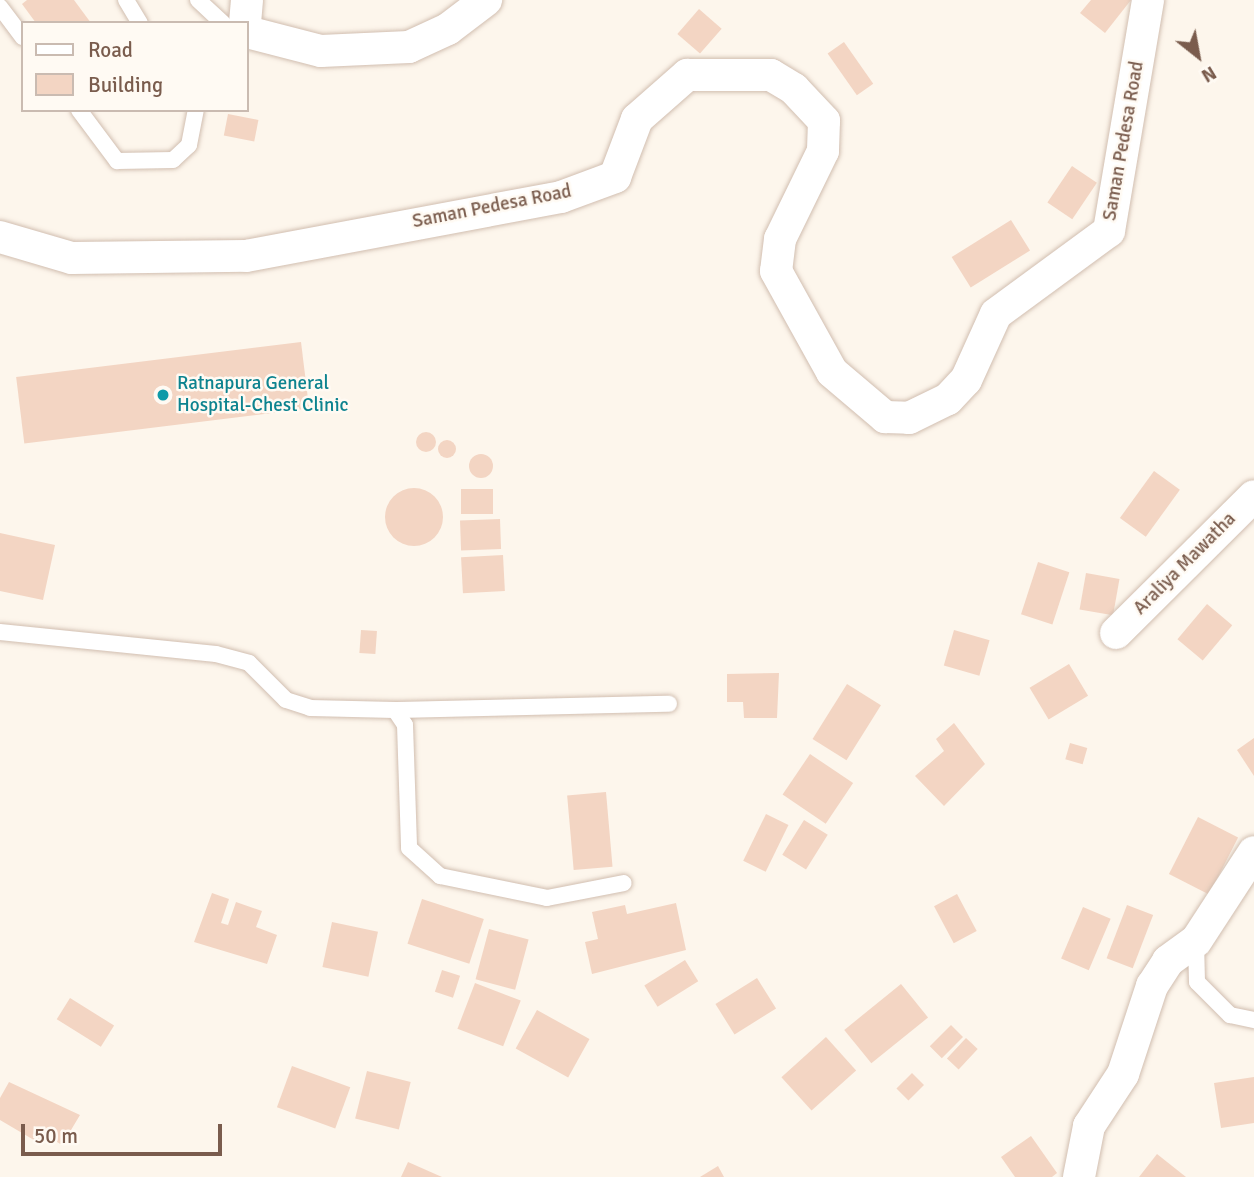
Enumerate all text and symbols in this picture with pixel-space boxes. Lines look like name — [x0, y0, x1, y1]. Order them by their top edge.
legend — [21, 21, 248, 112]
north arrow — [1163, 21, 1233, 91]
text: Road — [88, 37, 133, 63]
street label: Saman Pedesa Road — [1099, 59, 1149, 223]
text: N — [1197, 60, 1221, 88]
text: Building — [88, 72, 163, 98]
street label: Saman Pedesa Road — [410, 180, 574, 234]
place label: Ratnapura General Hospital-Chest Clinic — [177, 373, 348, 417]
marker: Ratnapura General Hospital-Chest Clinic — [155, 387, 171, 403]
street label: Araliya Mawatha — [1129, 508, 1241, 620]
scale bar — [24, 1110, 226, 1154]
text: 50 m — [34, 1123, 78, 1149]

